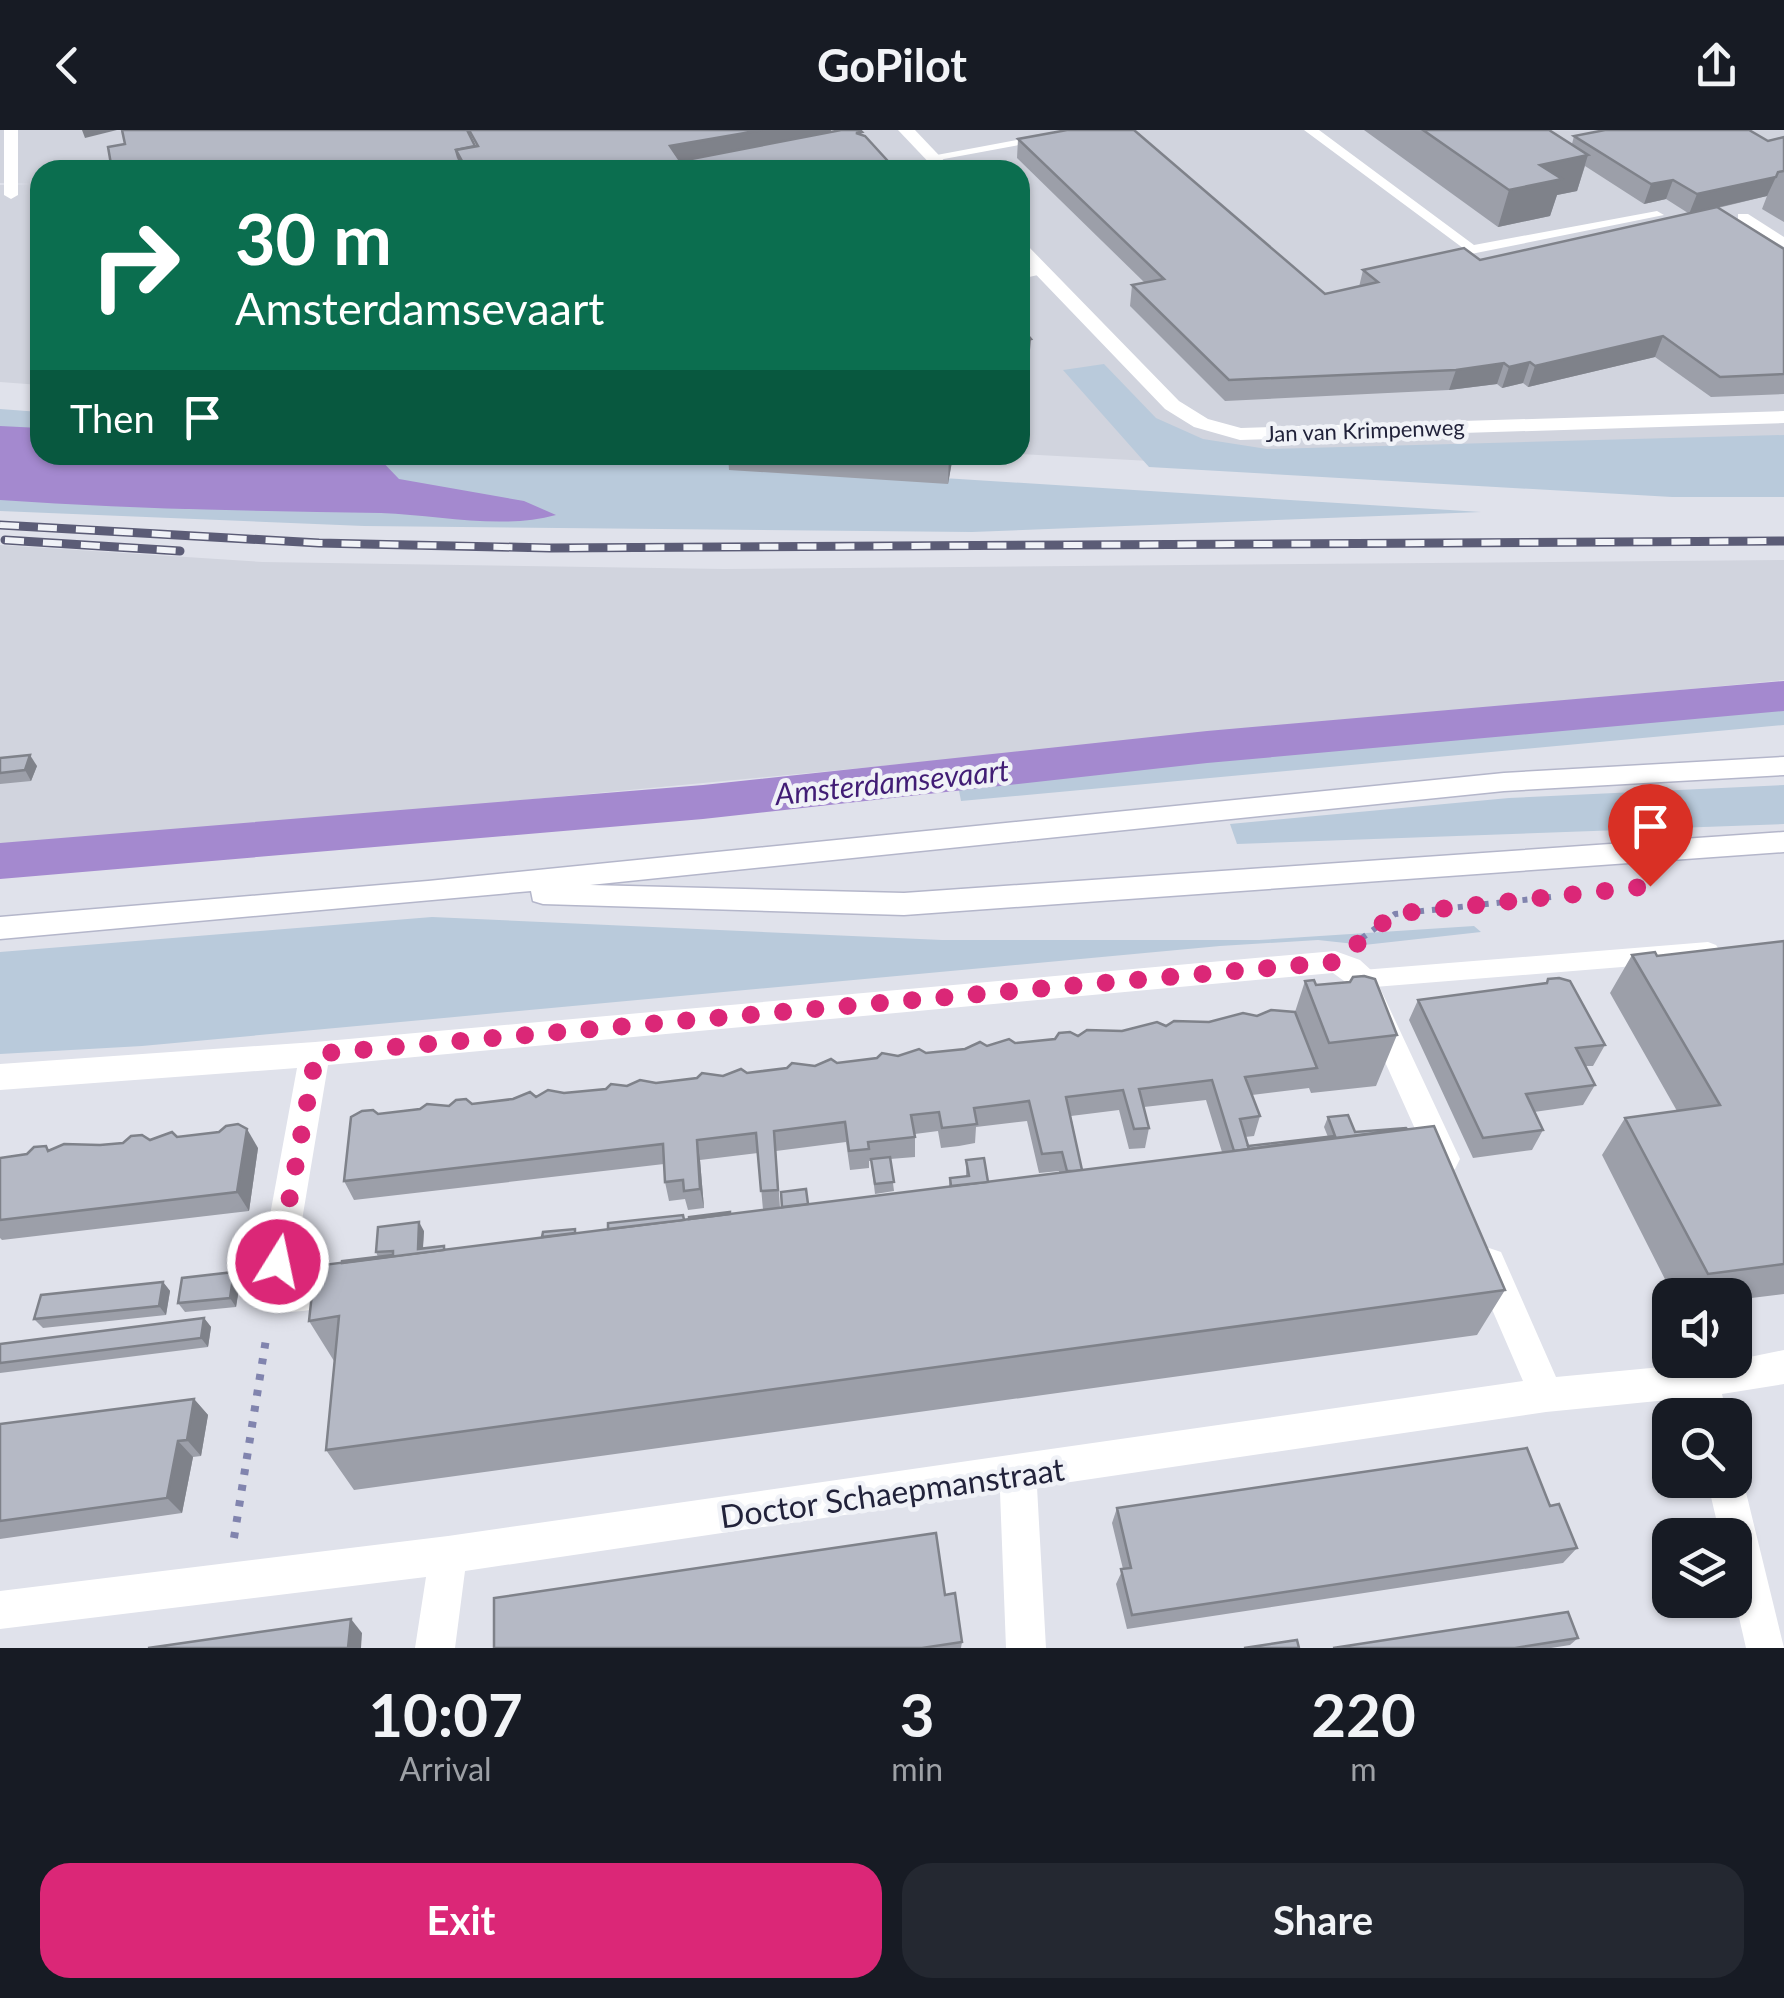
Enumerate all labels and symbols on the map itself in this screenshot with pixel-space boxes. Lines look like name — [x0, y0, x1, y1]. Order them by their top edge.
street label: Jan van Krimpenweg — [1265, 413, 1465, 447]
water label: Amsterdamsevaart — [772, 751, 1011, 811]
pin — [1608, 784, 1693, 887]
position arrow — [226, 1210, 330, 1314]
street label: Doctor Schaepmanstraat — [717, 1448, 1067, 1535]

